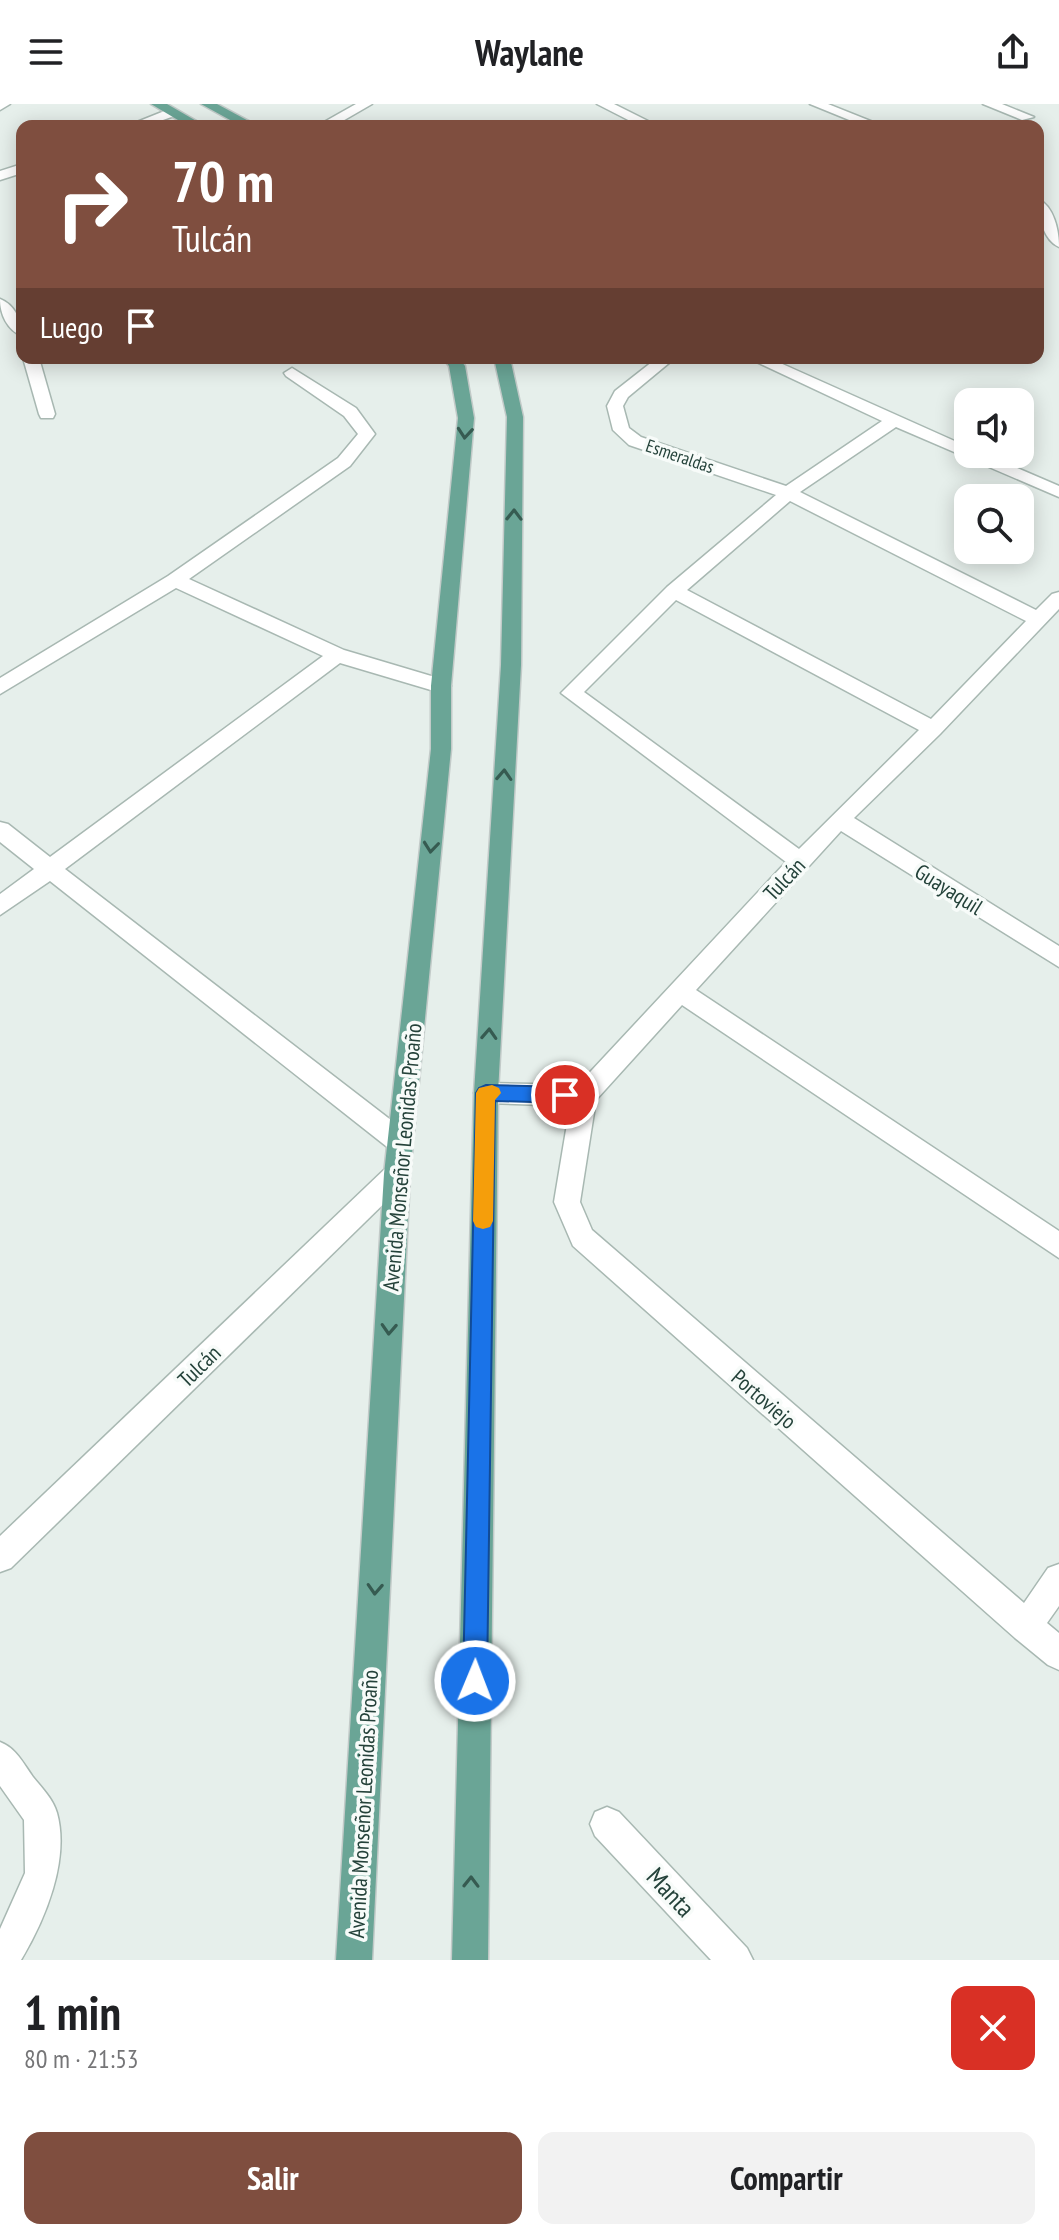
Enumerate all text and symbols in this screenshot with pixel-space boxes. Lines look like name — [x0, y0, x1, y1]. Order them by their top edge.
text: Waylane — [475, 29, 584, 76]
icon: menu — [24, 30, 68, 74]
icon: share — [991, 30, 1035, 74]
text: 70 m — [172, 145, 274, 217]
icon: right — [40, 152, 144, 256]
text: Tulcán — [172, 215, 252, 262]
icon: arrive — [119, 304, 163, 348]
text: Luego — [40, 307, 103, 346]
map controls — [954, 388, 1034, 564]
button: sound — [954, 388, 1034, 468]
one-way arrow — [457, 427, 474, 440]
street label: Esmeraldas — [643, 434, 717, 478]
button: search — [954, 484, 1034, 564]
one-way arrow — [505, 508, 522, 521]
one-way arrow — [496, 768, 513, 781]
one-way arrow — [423, 841, 440, 854]
street label: Tulcán — [757, 852, 811, 906]
street label: Guayaquil — [910, 857, 989, 921]
street label: Avenida Monseñor Leonidas Proaño — [376, 1022, 428, 1292]
one-way arrow — [480, 1027, 497, 1040]
pin — [531, 1061, 599, 1129]
icon: arrive — [543, 1073, 587, 1117]
one-way arrow — [381, 1323, 398, 1336]
street label: Tulcán — [172, 1339, 226, 1393]
street label: Portoviejo — [726, 1363, 802, 1435]
one-way arrow — [367, 1583, 384, 1596]
position arrow — [433, 1639, 517, 1723]
street label: Avenida Monseñor Leonidas Proaño — [342, 1669, 384, 1939]
street label: Manta — [640, 1860, 702, 1924]
one-way arrow — [462, 1875, 480, 1888]
text: 1 min — [24, 1981, 121, 2043]
button: close — [951, 1986, 1035, 2070]
text: 80 m · 21:53 — [24, 2042, 139, 2075]
button: Salir — [24, 2132, 522, 2224]
button: Compartir — [538, 2132, 1035, 2224]

